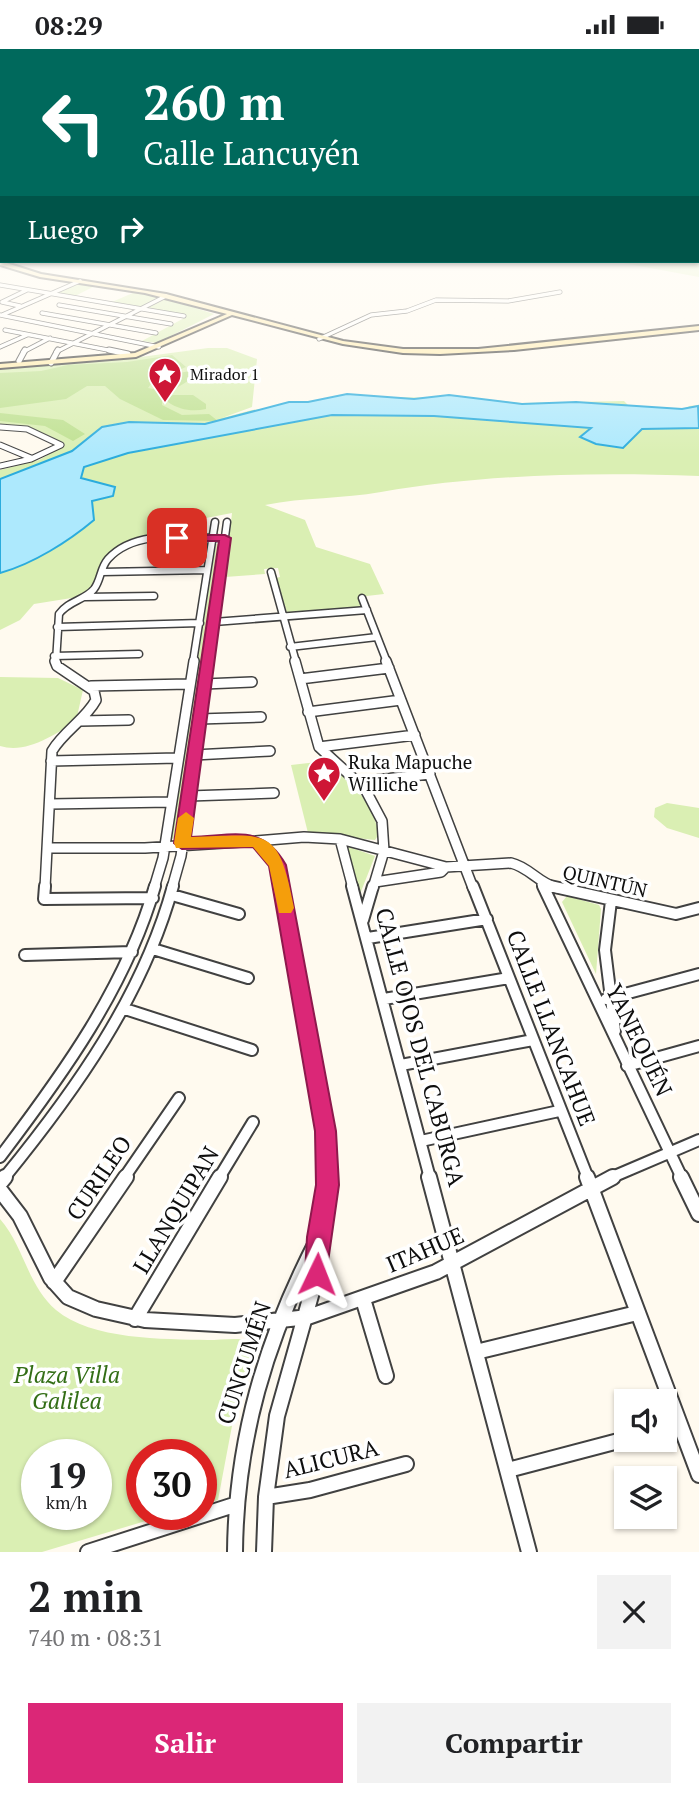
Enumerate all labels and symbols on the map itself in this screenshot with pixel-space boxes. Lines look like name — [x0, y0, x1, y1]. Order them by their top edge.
place icon: Mirador 1 — [146, 355, 184, 404]
place label: Mirador 1 — [190, 363, 259, 385]
pin — [147, 508, 207, 568]
place label: Ruka Mapuche Williche — [348, 749, 472, 796]
place icon: Ruka Mapuche Williche — [305, 754, 343, 803]
street label: QUINTÚN — [560, 859, 650, 902]
street label: CALLE OJOS DEL CABURGA — [368, 904, 473, 1190]
street label: CALLE LLANCAHUE — [500, 925, 603, 1130]
street label: YANEQUÉN — [599, 978, 680, 1101]
street label: CURILEO — [59, 1129, 138, 1226]
street label: LLANQUIPAN — [125, 1140, 226, 1279]
street label: ITAHUE — [381, 1219, 468, 1280]
position arrow — [280, 1237, 354, 1311]
street label: CUNCUMÉN — [209, 1297, 278, 1428]
park label: Plaza Villa Galilea — [13, 1359, 120, 1416]
street label: ALICURA — [280, 1432, 382, 1485]
speed limit sign: 30 — [126, 1439, 217, 1530]

